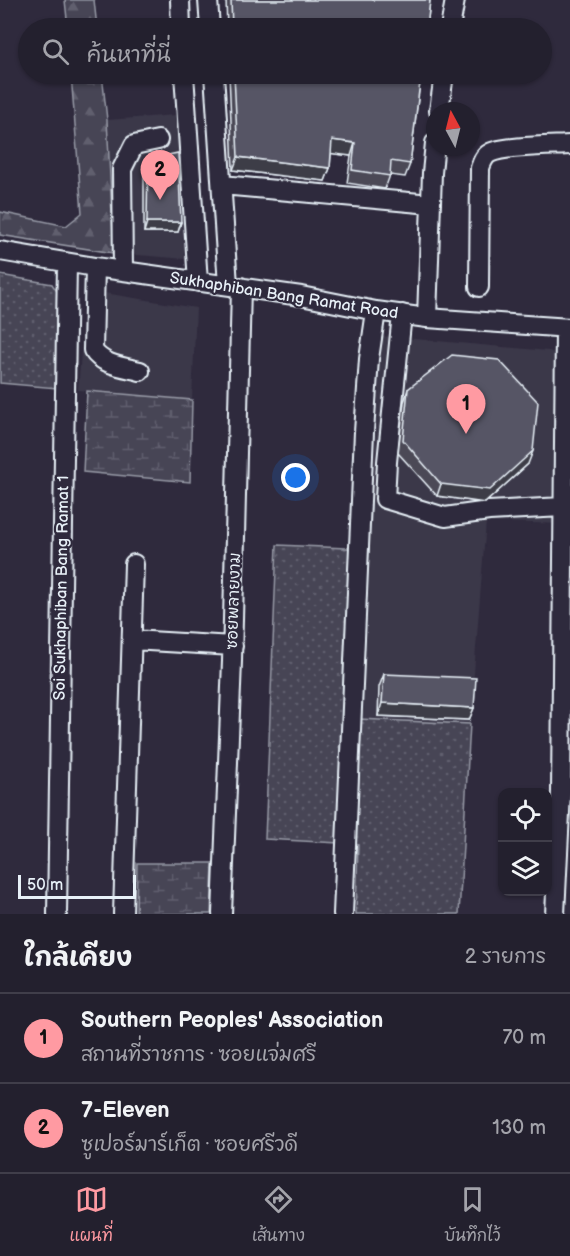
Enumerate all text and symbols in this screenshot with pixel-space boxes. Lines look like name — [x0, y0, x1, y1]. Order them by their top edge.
search box — [18, 18, 552, 84]
icon: search — [39, 35, 72, 68]
text: ค้นหาที่นี่ — [87, 42, 171, 69]
north arrow — [426, 102, 480, 156]
pin: 2 — [140, 150, 180, 200]
street label: Sukhaphiban Bang Ramat Road — [169, 269, 399, 323]
pin: 1 — [446, 384, 486, 434]
your location — [281, 463, 310, 492]
street label: Soi Sukhaphiban Bang Ramat 1 — [51, 475, 73, 701]
street label: ซอยพลายงาม — [223, 552, 245, 650]
map controls — [498, 788, 552, 896]
button: locate — [498, 788, 552, 842]
button: layers — [498, 842, 552, 896]
scale bar — [18, 872, 136, 900]
text: 50 m — [27, 876, 63, 895]
text: ใกล้เคียง — [24, 943, 132, 974]
text: 2 รายการ — [465, 945, 546, 969]
text: Southern Peoples' Association — [81, 1007, 383, 1034]
text: 1 — [39, 1026, 48, 1050]
text: 70 m — [502, 1026, 546, 1050]
text: สถานที่ราชการ · ซอยแจ่มศรี — [81, 1043, 316, 1067]
text: 7-Eleven — [81, 1097, 170, 1124]
text: 2 — [38, 1116, 49, 1140]
text: 130 m — [492, 1116, 546, 1140]
text: ซูเปอร์มาร์เก็ต · ซอยศรีวดี — [81, 1133, 298, 1157]
tab: แผนที่ — [70, 1183, 113, 1247]
tab: เส้นทาง — [252, 1183, 305, 1247]
tab: บันทึกไว้ — [444, 1183, 500, 1247]

